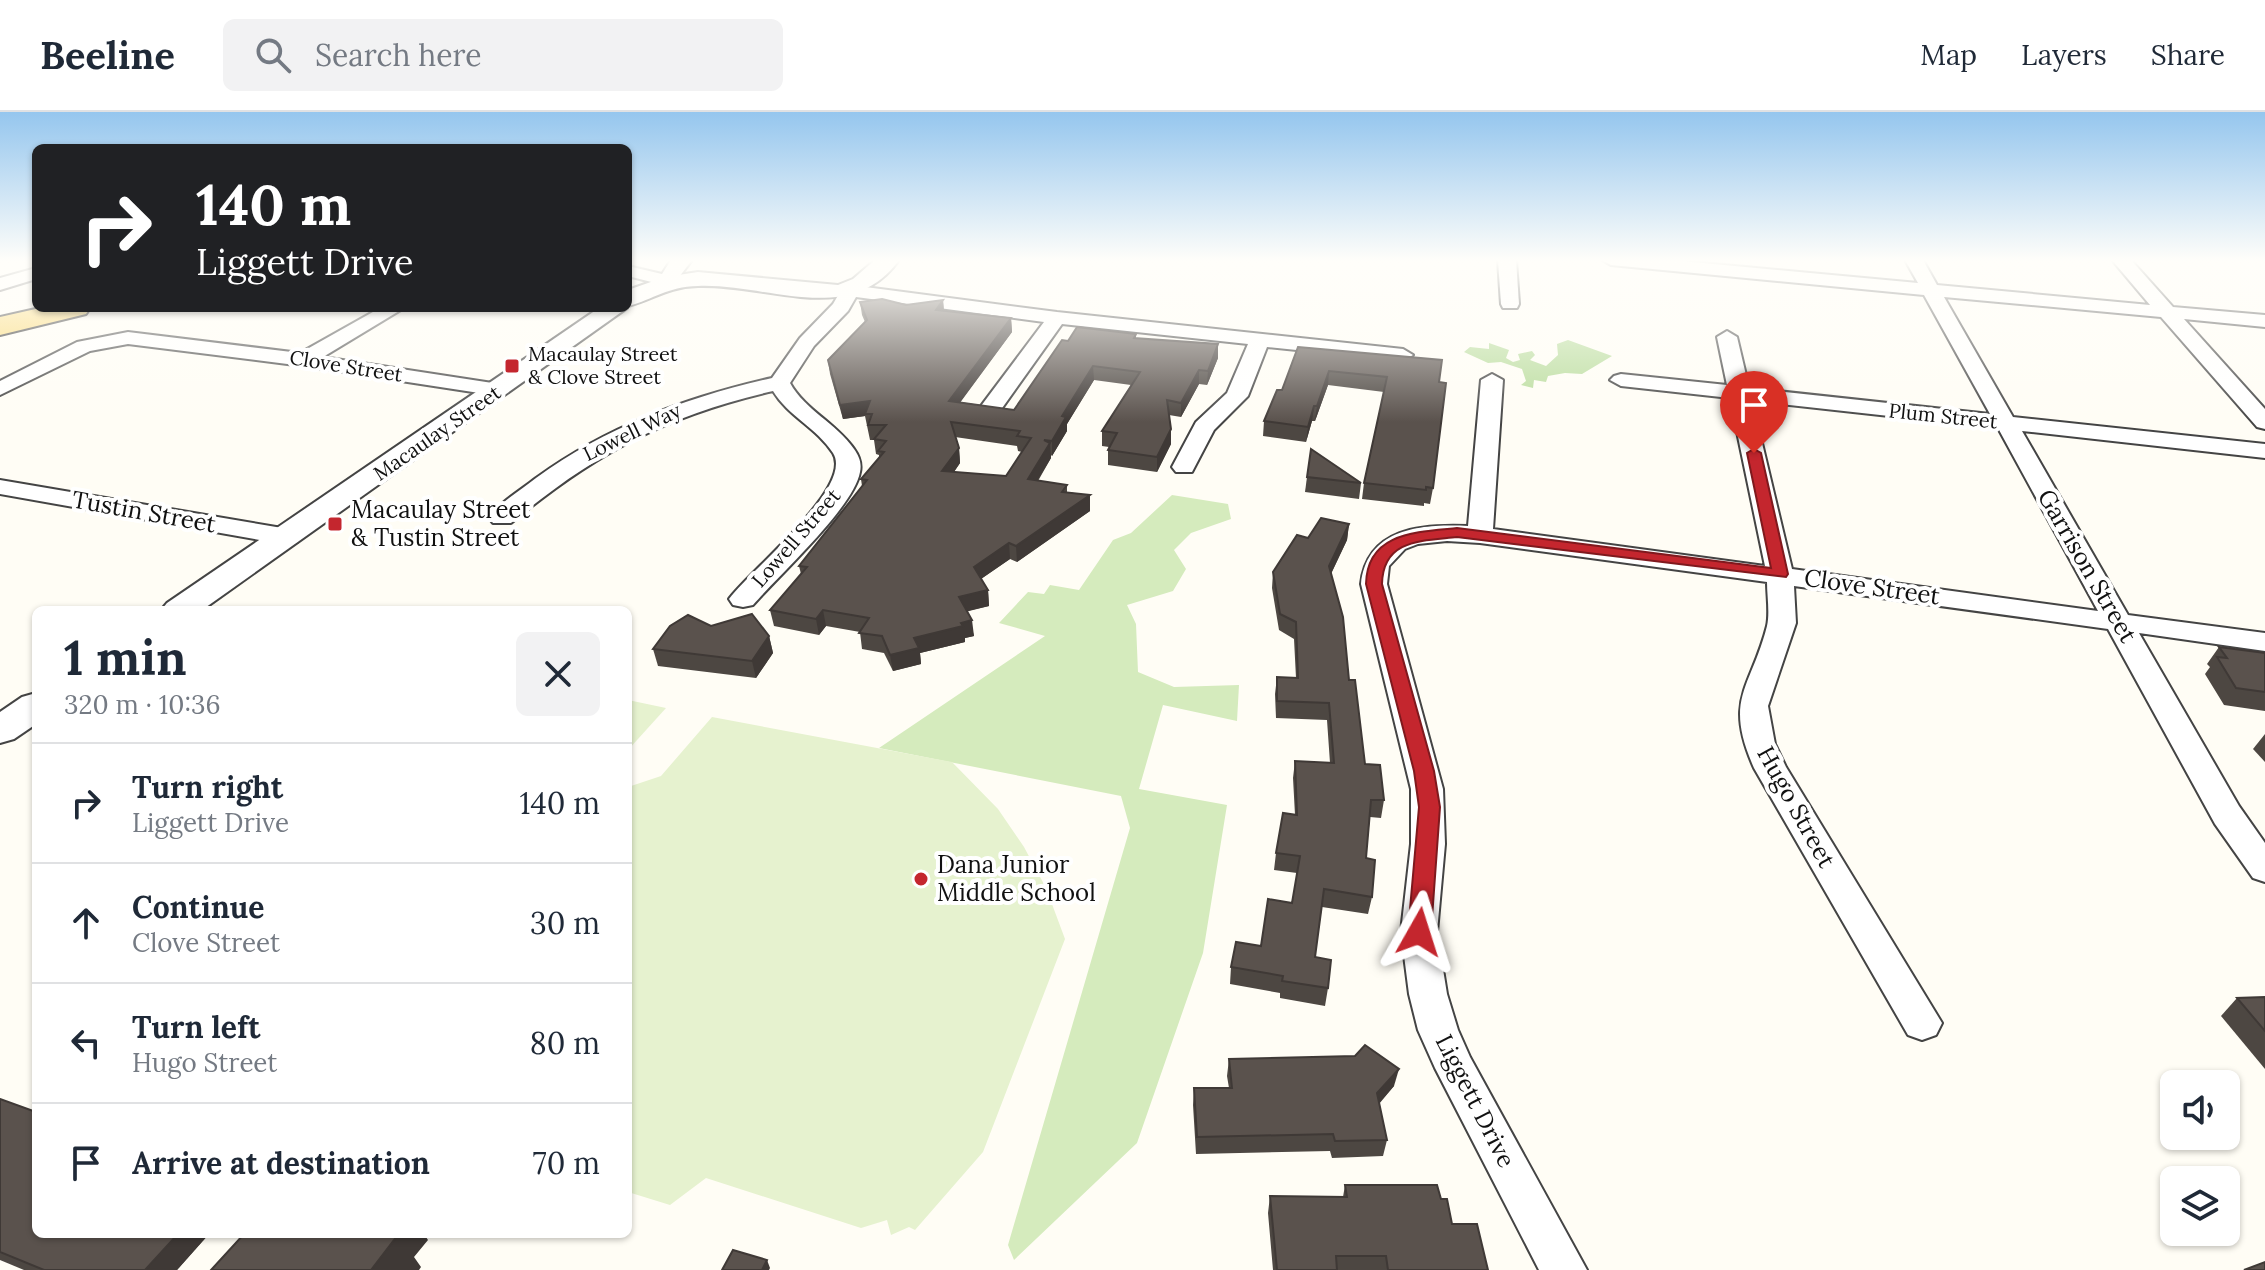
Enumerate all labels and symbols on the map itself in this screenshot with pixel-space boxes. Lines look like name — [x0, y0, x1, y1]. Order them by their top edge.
place label: Macaulay Street & Clove Street — [528, 341, 678, 389]
street label: Clove Street — [288, 344, 404, 387]
marker: Macaulay Street & Clove Street — [503, 357, 521, 375]
pin — [1720, 371, 1788, 453]
street label: Macaulay Street — [368, 379, 505, 486]
street label: Lowell Way — [579, 397, 685, 466]
street label: Plum Street — [1887, 397, 1999, 434]
street label: Lowell Street — [746, 483, 845, 592]
street label: Garrison Street — [2031, 483, 2144, 649]
street label: Tustin Street — [70, 484, 219, 540]
place label: Macaulay Street & Tustin Street — [351, 494, 531, 553]
marker: Macaulay Street & Tustin Street — [326, 515, 344, 533]
street label: Clove Street — [1802, 562, 1943, 611]
street label: Hugo Street — [1750, 741, 1843, 874]
place label: Dana Junior Middle School — [937, 849, 1096, 908]
marker: Dana Junior Middle School — [912, 870, 930, 888]
position arrow — [1377, 890, 1461, 974]
street label: Liggett Drive — [1429, 1029, 1522, 1172]

